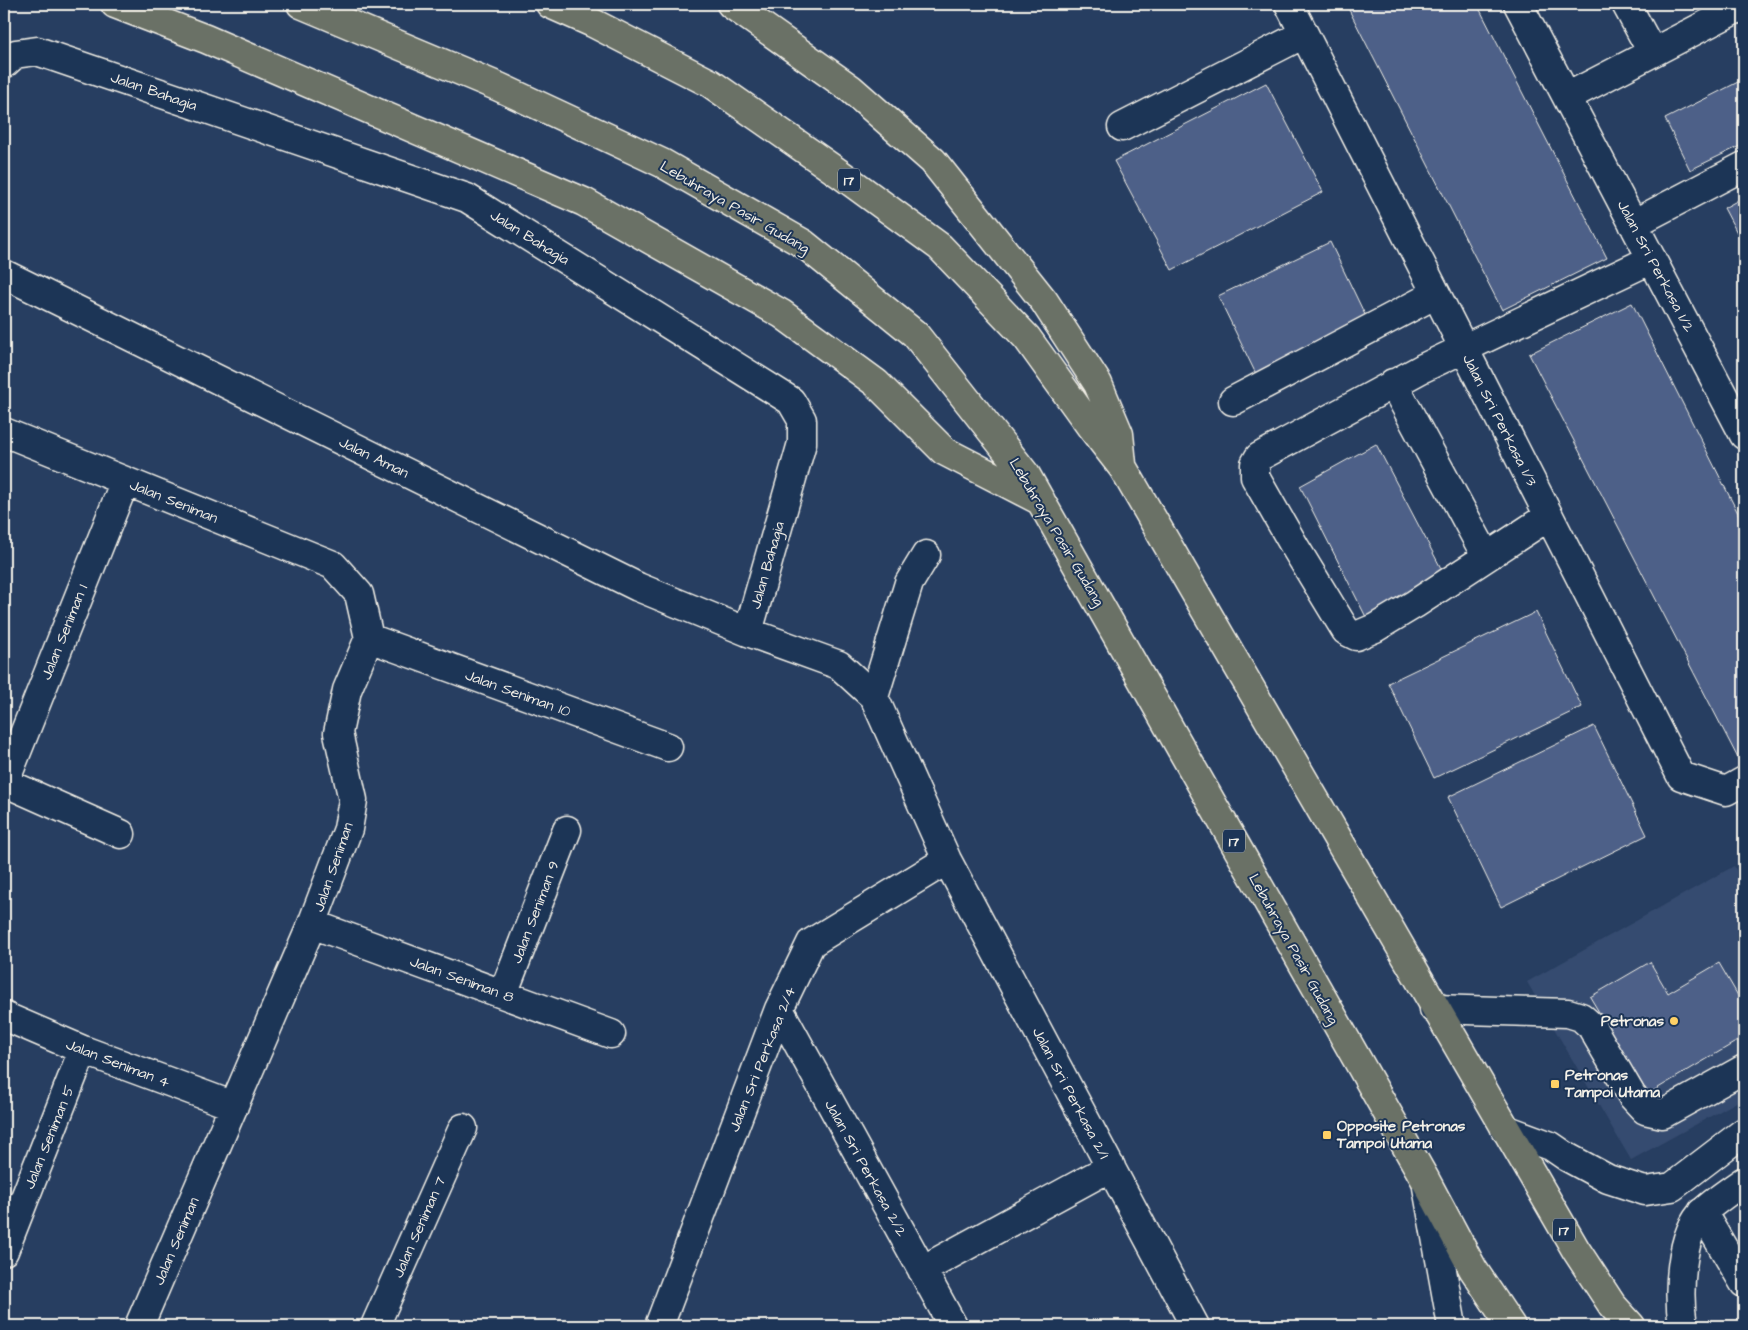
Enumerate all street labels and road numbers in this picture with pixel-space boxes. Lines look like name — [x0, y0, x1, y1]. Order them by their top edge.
street label: Jalan Bahagia — [108, 67, 200, 117]
street label: Lebuhraya Pasir Gudang — [656, 156, 814, 260]
road number: 17 — [838, 168, 860, 192]
street label: Jalan Sri Perkasa 1/2 — [1612, 197, 1699, 336]
street label: Jalan Bahagia — [485, 205, 574, 271]
street label: Jalan Sri Perkasa 1/3 — [1457, 351, 1542, 490]
street label: Jalan Aman — [335, 431, 413, 484]
street label: Lebuhraya Pasir Gudang — [1003, 454, 1109, 611]
street label: Jalan Seniman — [127, 474, 222, 529]
street label: Jalan Bahagia — [745, 519, 791, 612]
street label: Jalan Seniman 1 — [36, 581, 93, 683]
street label: Jalan Seniman 10 — [462, 665, 574, 722]
street label: Jalan Seniman — [308, 819, 359, 915]
road number: 17 — [1223, 829, 1245, 852]
street label: Jalan Seniman 9 — [506, 858, 565, 966]
street label: Lebuhraya Pasir Gudang — [1242, 870, 1344, 1029]
street label: Jalan Seniman 8 — [407, 951, 517, 1008]
street label: Jalan Sri Perkasa 2/4 — [724, 983, 801, 1135]
street label: Jalan Sri Perkasa 2/1 — [1027, 1024, 1114, 1163]
street label: Jalan Seniman 4 — [63, 1034, 173, 1093]
street label: Jalan Seniman 5 — [19, 1082, 80, 1192]
street label: Jalan Sri Perkasa 2/2 — [819, 1096, 912, 1241]
street label: Jalan Seniman 7 — [388, 1173, 451, 1281]
street label: Jalan Seniman — [149, 1194, 205, 1288]
road number: 17 — [1553, 1218, 1575, 1242]

